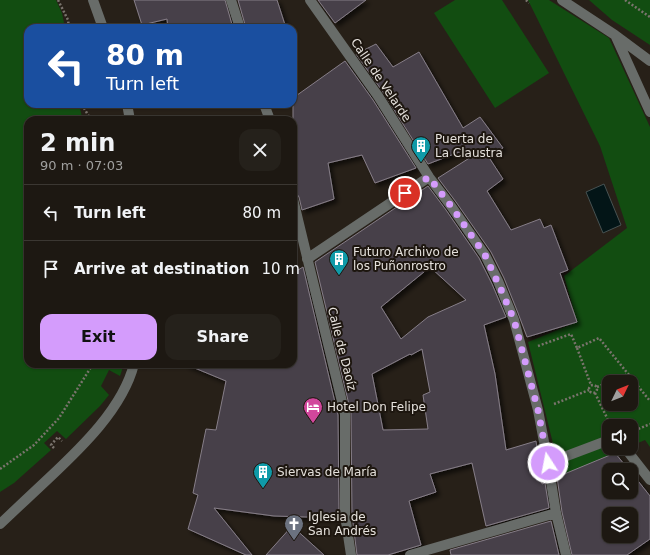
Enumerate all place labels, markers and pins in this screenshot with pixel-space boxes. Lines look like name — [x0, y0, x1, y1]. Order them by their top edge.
place label: Puerta de La Claustra — [435, 132, 503, 160]
building icon: Puerta de La Claustra — [410, 135, 432, 163]
pin — [388, 176, 422, 210]
place label: Futuro Archivo de los Puñonrostro — [353, 245, 459, 273]
building icon: Futuro Archivo de los Puñonrostro — [328, 248, 350, 276]
hotel icon: Hotel Don Felipe — [302, 396, 324, 424]
place label: Hotel Don Felipe — [327, 400, 426, 414]
building icon: Siervas de María — [252, 461, 274, 489]
place label: Siervas de María — [277, 465, 377, 479]
place label: Iglesia de San Andrés — [308, 510, 376, 538]
church icon: Iglesia de San Andrés — [283, 513, 305, 541]

